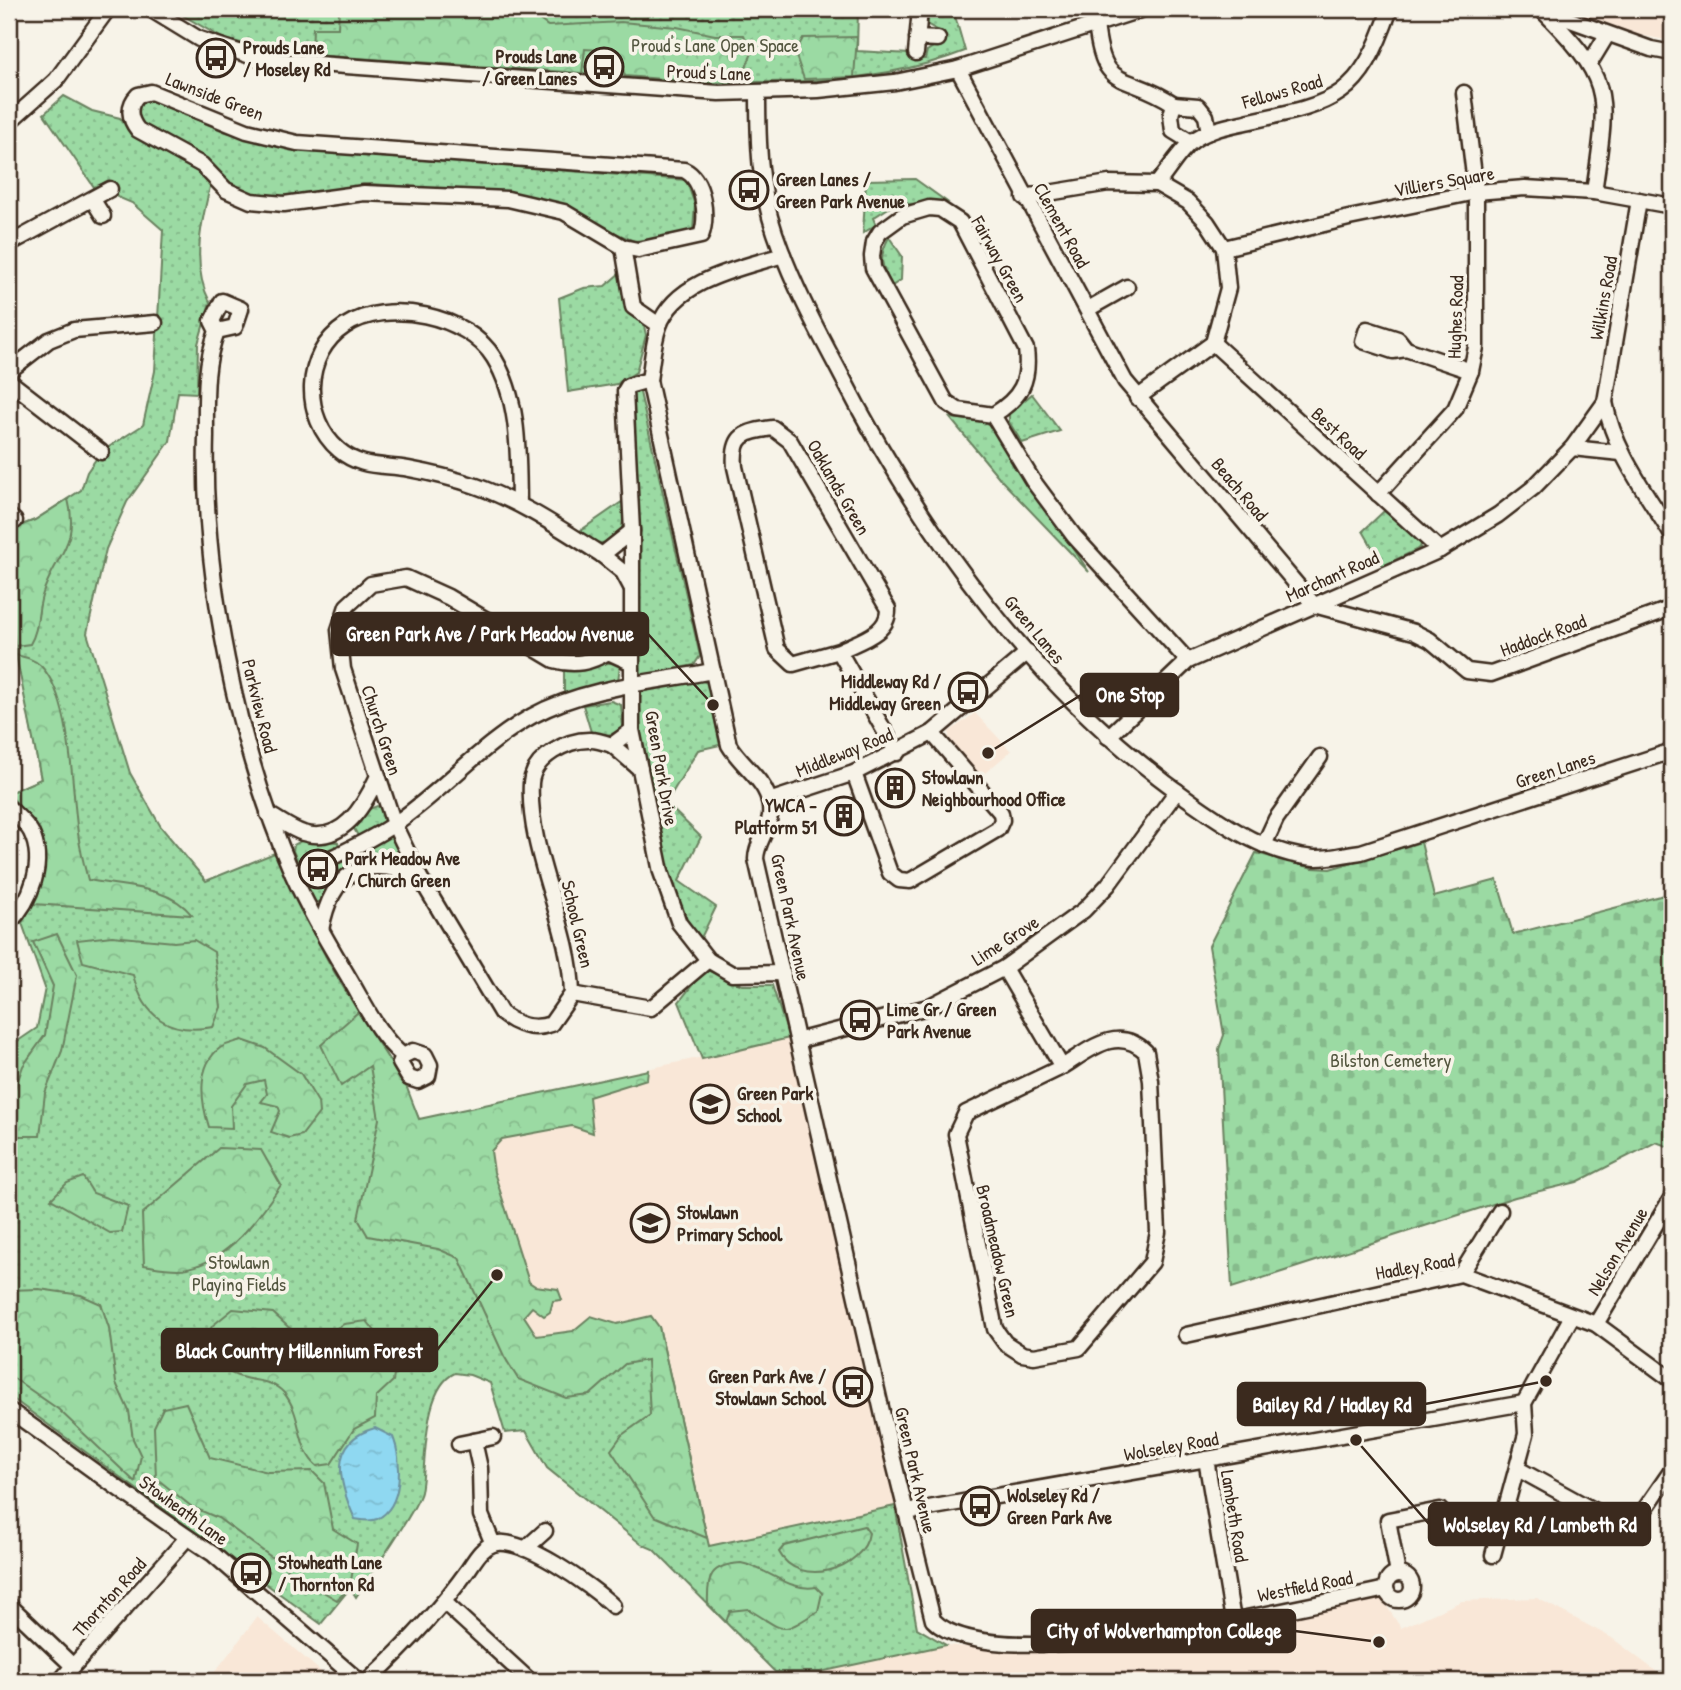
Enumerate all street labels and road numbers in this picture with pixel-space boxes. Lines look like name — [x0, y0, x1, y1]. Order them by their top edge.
street label: Proud's Lane — [666, 58, 752, 86]
street label: Lawnside Green — [162, 65, 268, 127]
street label: Fellows Road — [1238, 67, 1326, 115]
street label: Villiers Square — [1392, 159, 1497, 203]
street label: Clement Road — [1028, 178, 1096, 273]
street label: Fairway Green — [965, 210, 1034, 307]
street label: Wilkins Road — [1583, 254, 1623, 342]
street label: Hughes Road — [1441, 274, 1469, 359]
street label: Best Road — [1306, 401, 1373, 466]
street label: Oaklands Green — [801, 434, 877, 540]
street label: Beach Road — [1206, 452, 1275, 527]
street label: Marchant Road — [1281, 544, 1383, 608]
street label: Green Lanes — [999, 589, 1071, 669]
street label: Haddock Road — [1496, 607, 1590, 663]
street label: Parkview Road — [236, 657, 284, 756]
street label: Church Green — [355, 682, 409, 778]
street label: Green Park Drive — [639, 708, 685, 828]
street label: Middleway Road — [791, 720, 897, 783]
street label: Green Lanes — [1512, 744, 1598, 794]
street label: Green Park Avenue — [765, 851, 817, 983]
street label: School Green — [555, 878, 601, 970]
street label: Lime Grove — [966, 908, 1044, 971]
street label: Broadmeadow Green — [970, 1182, 1026, 1320]
street label: Nelson Avenue — [1580, 1202, 1654, 1300]
street label: Hadley Road — [1373, 1246, 1457, 1286]
street label: Green Park Avenue — [889, 1404, 943, 1536]
street label: Wolseley Road — [1122, 1425, 1221, 1467]
street label: Lambeth Road — [1215, 1468, 1255, 1564]
street label: Stowheath Lane — [134, 1469, 234, 1551]
street label: Thornton Road — [66, 1551, 152, 1642]
street label: Westfield Road — [1255, 1564, 1355, 1608]

